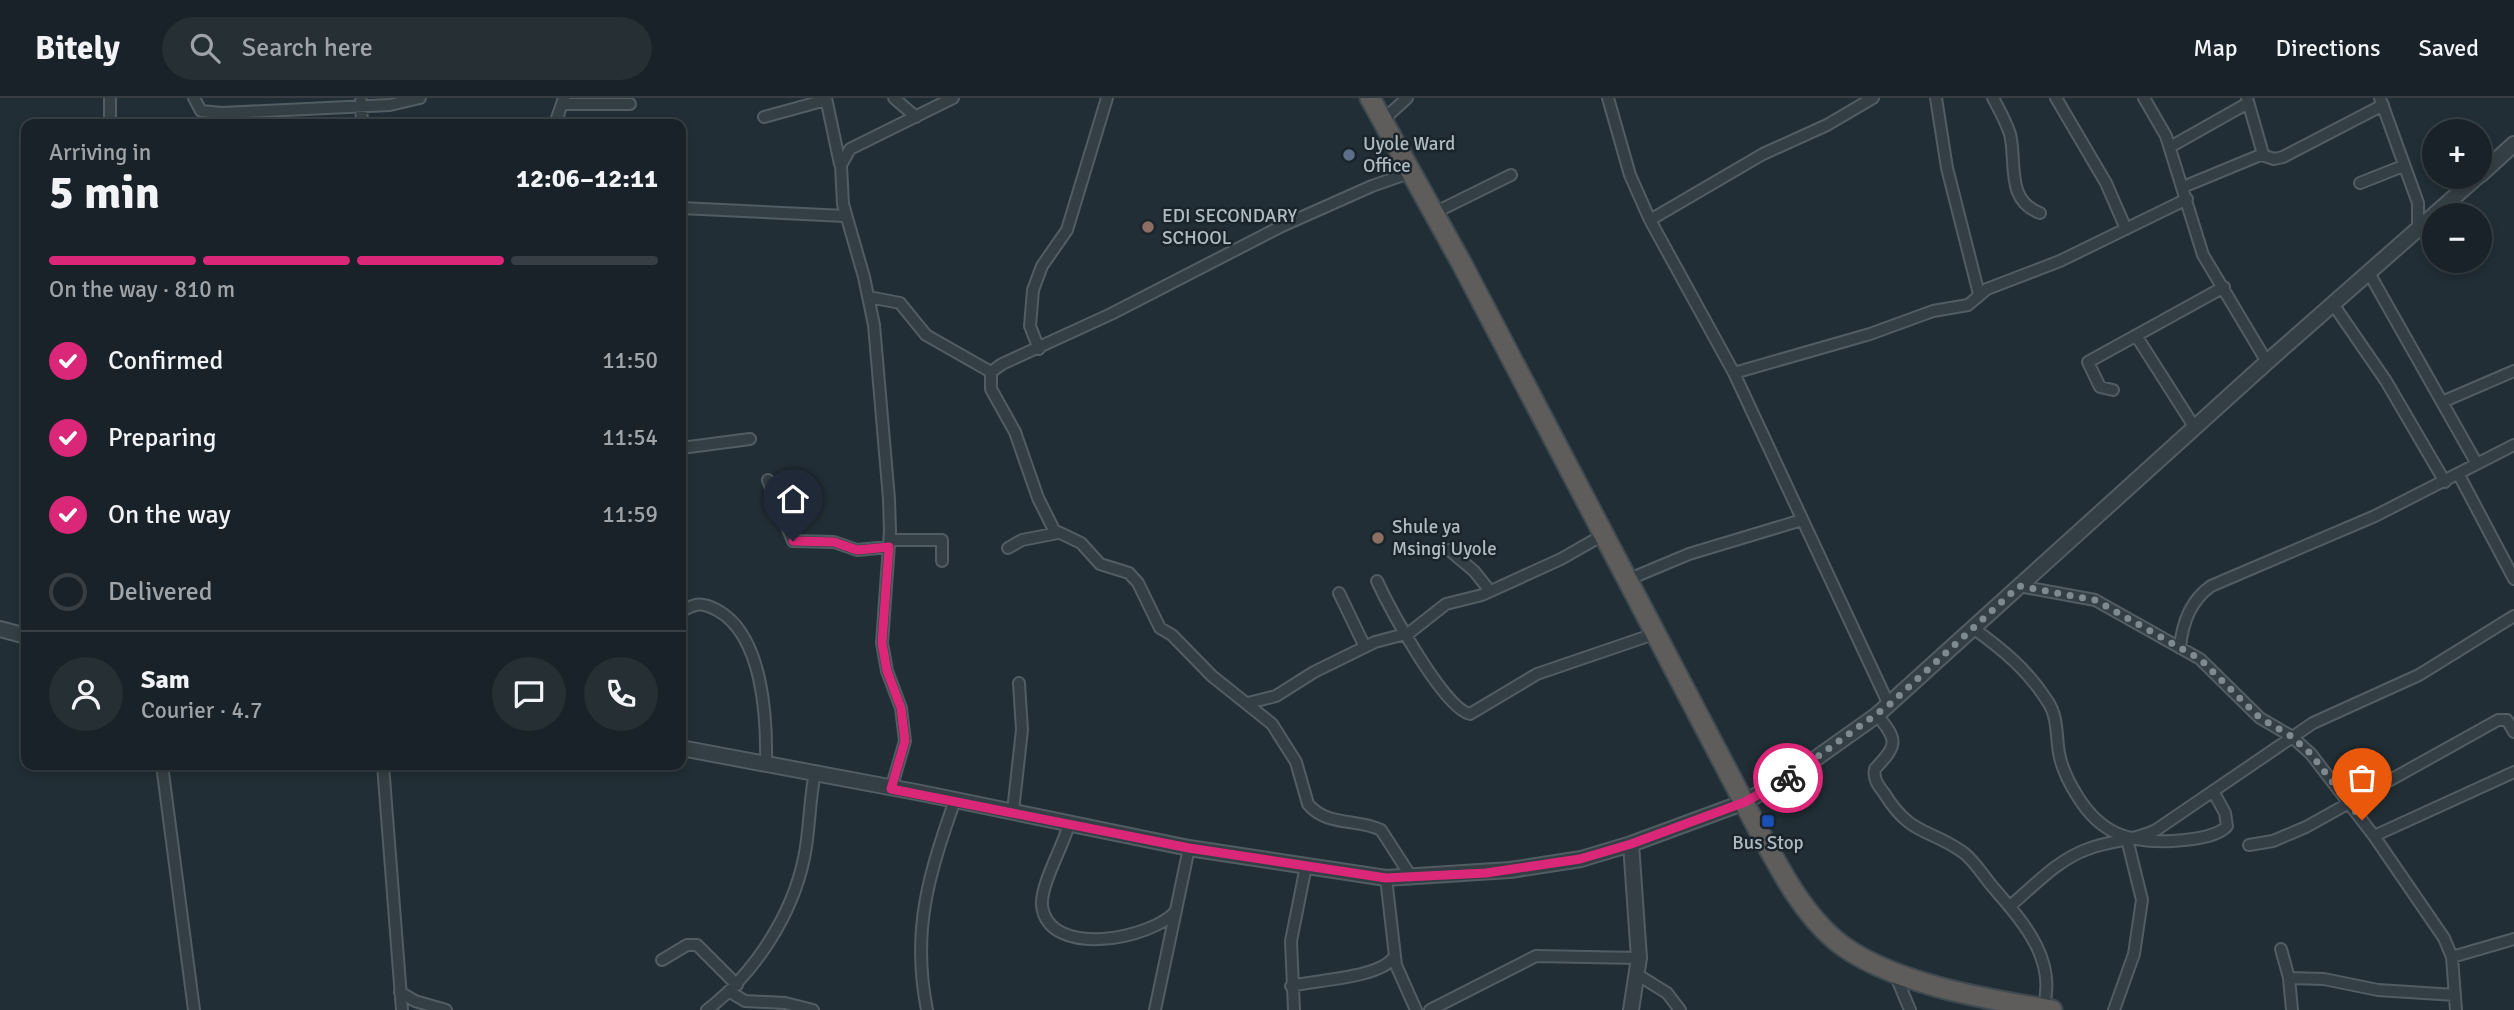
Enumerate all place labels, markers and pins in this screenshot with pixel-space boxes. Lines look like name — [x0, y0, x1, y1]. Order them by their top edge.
place label: Uyole Ward Office — [1363, 132, 1455, 178]
marker: Uyole Ward Office — [1341, 147, 1357, 163]
place label: EDI SECONDARY SCHOOL — [1162, 204, 1297, 250]
marker: EDI SECONDARY SCHOOL — [1140, 219, 1156, 235]
pin — [763, 469, 823, 541]
place label: Shule ya Msingi Uyole — [1392, 515, 1497, 561]
marker: Shule ya Msingi Uyole — [1370, 530, 1386, 546]
pin — [2332, 748, 2392, 820]
marker: Bus Stop — [1760, 813, 1776, 829]
place label: Bus Stop — [1732, 831, 1804, 855]

